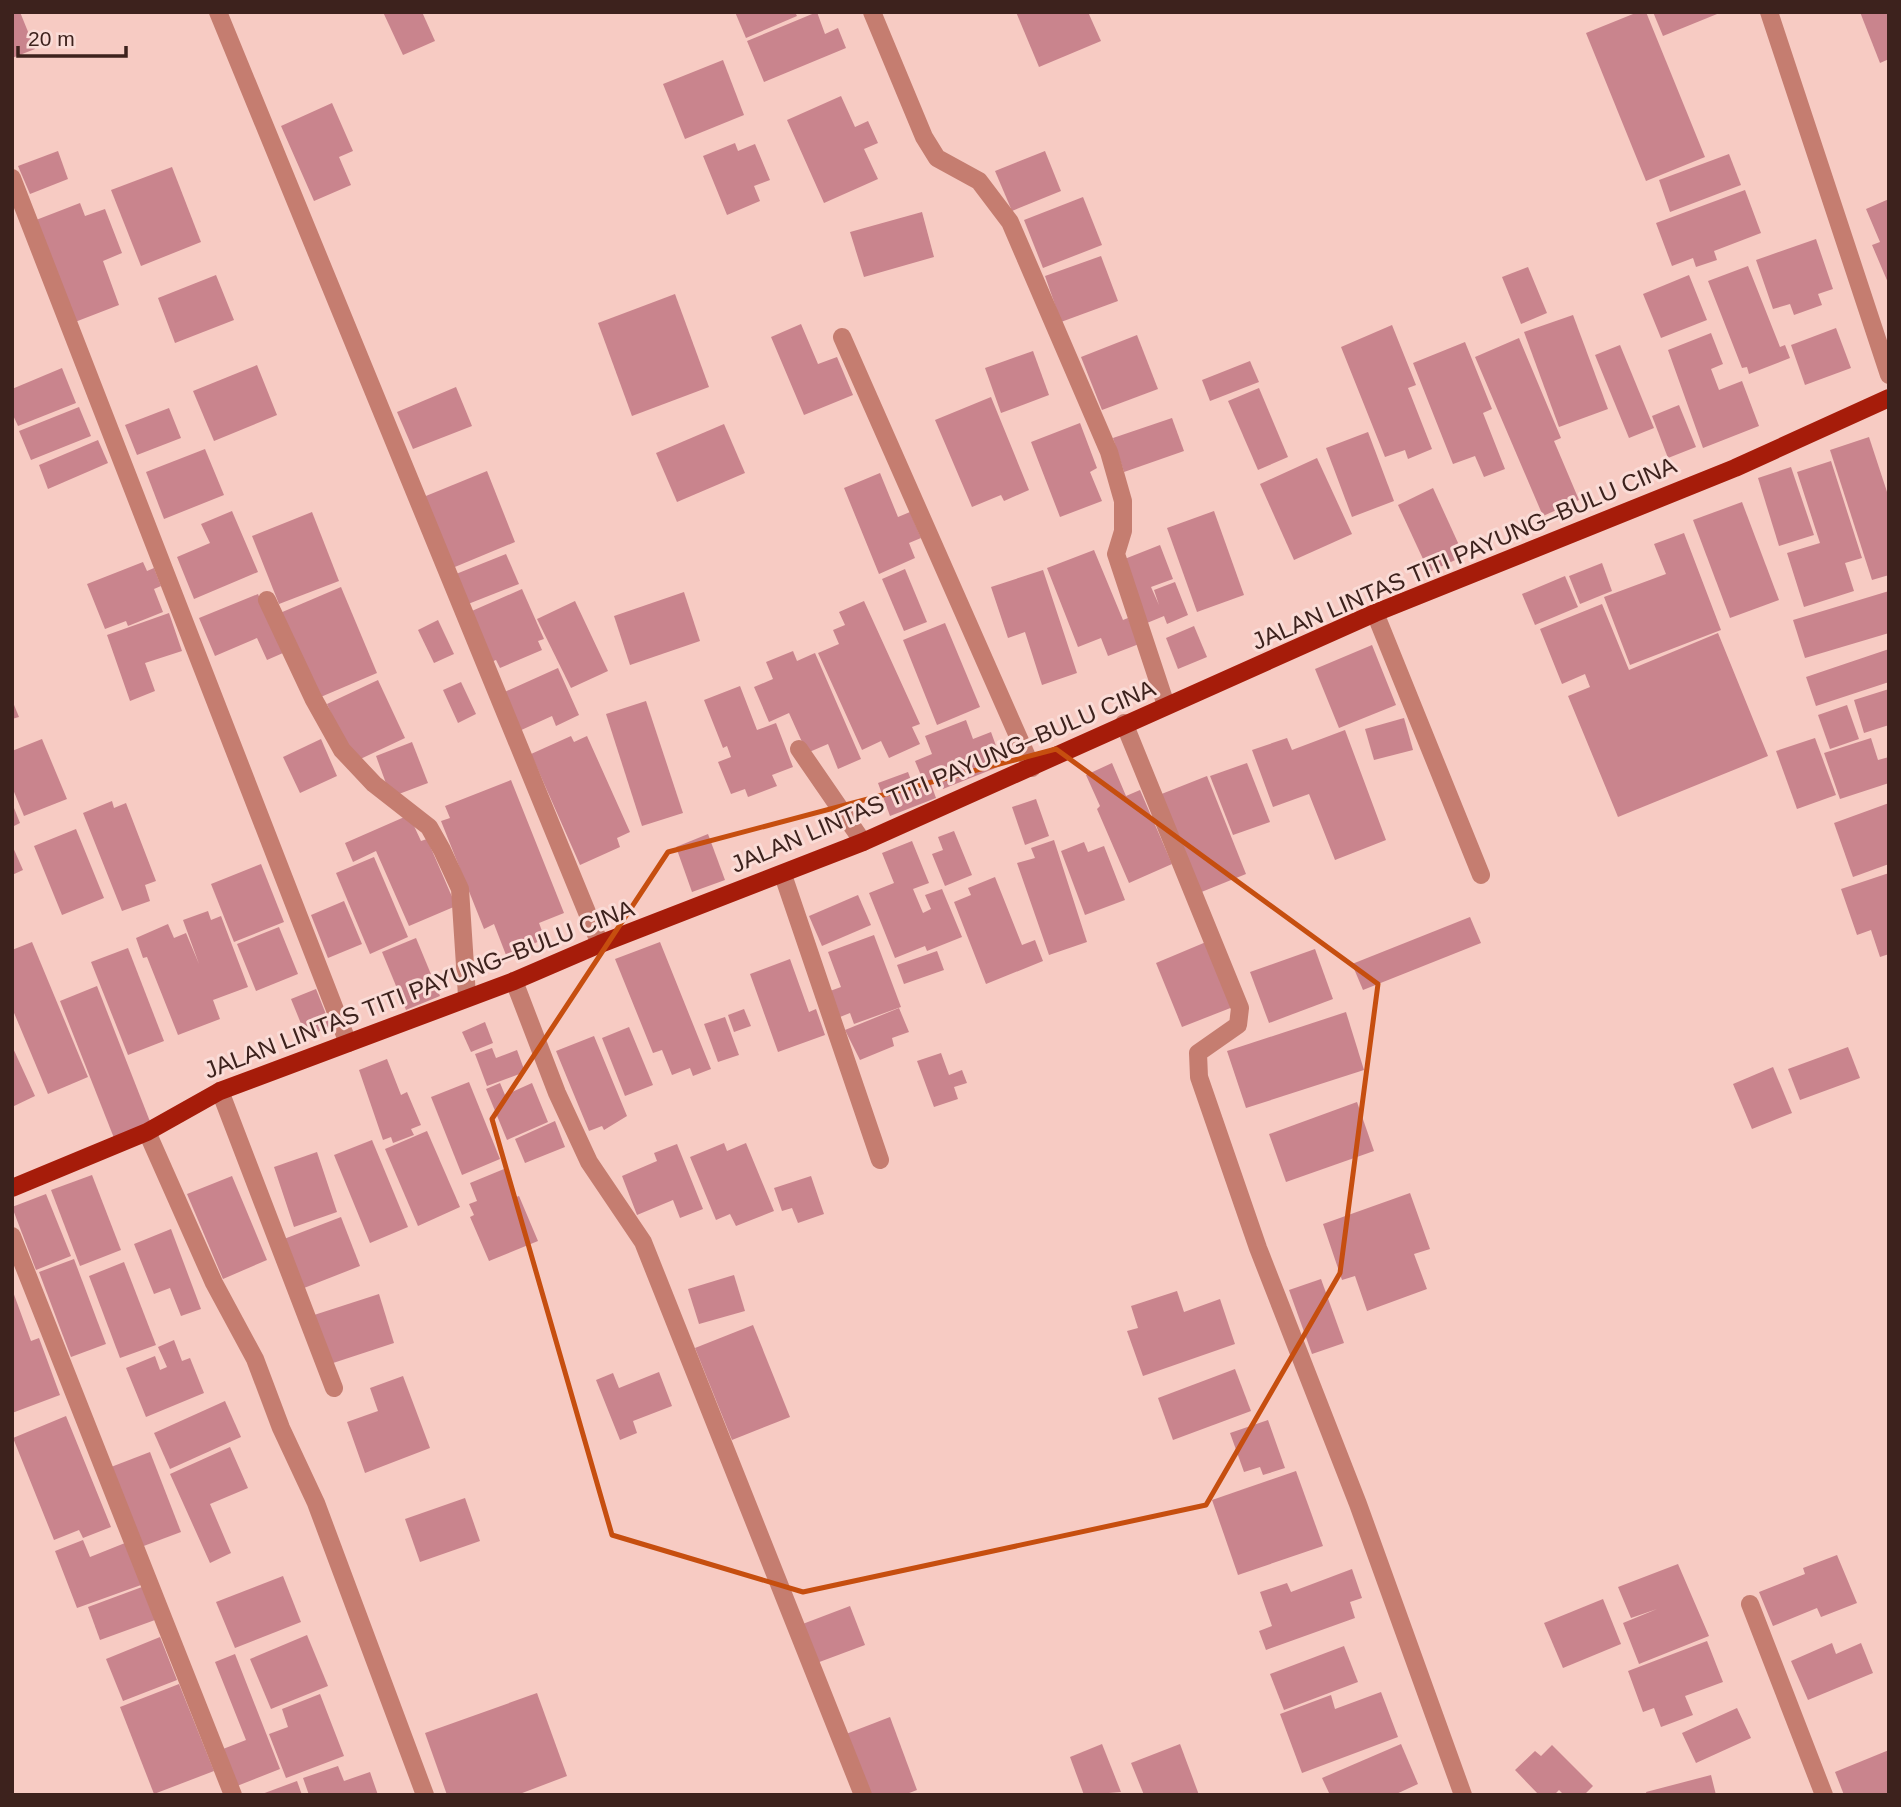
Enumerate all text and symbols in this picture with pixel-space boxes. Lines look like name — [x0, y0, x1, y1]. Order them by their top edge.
scale bar — [18, 14, 126, 58]
text: 20 m — [28, 27, 75, 50]
street label: JALAN LINTAS TITI PAYUNG–BULU CINA — [1248, 451, 1680, 655]
street label: JALAN LINTAS TITI PAYUNG–BULU CINA — [727, 674, 1159, 878]
street label: JALAN LINTAS TITI PAYUNG–BULU CINA — [200, 894, 638, 1084]

